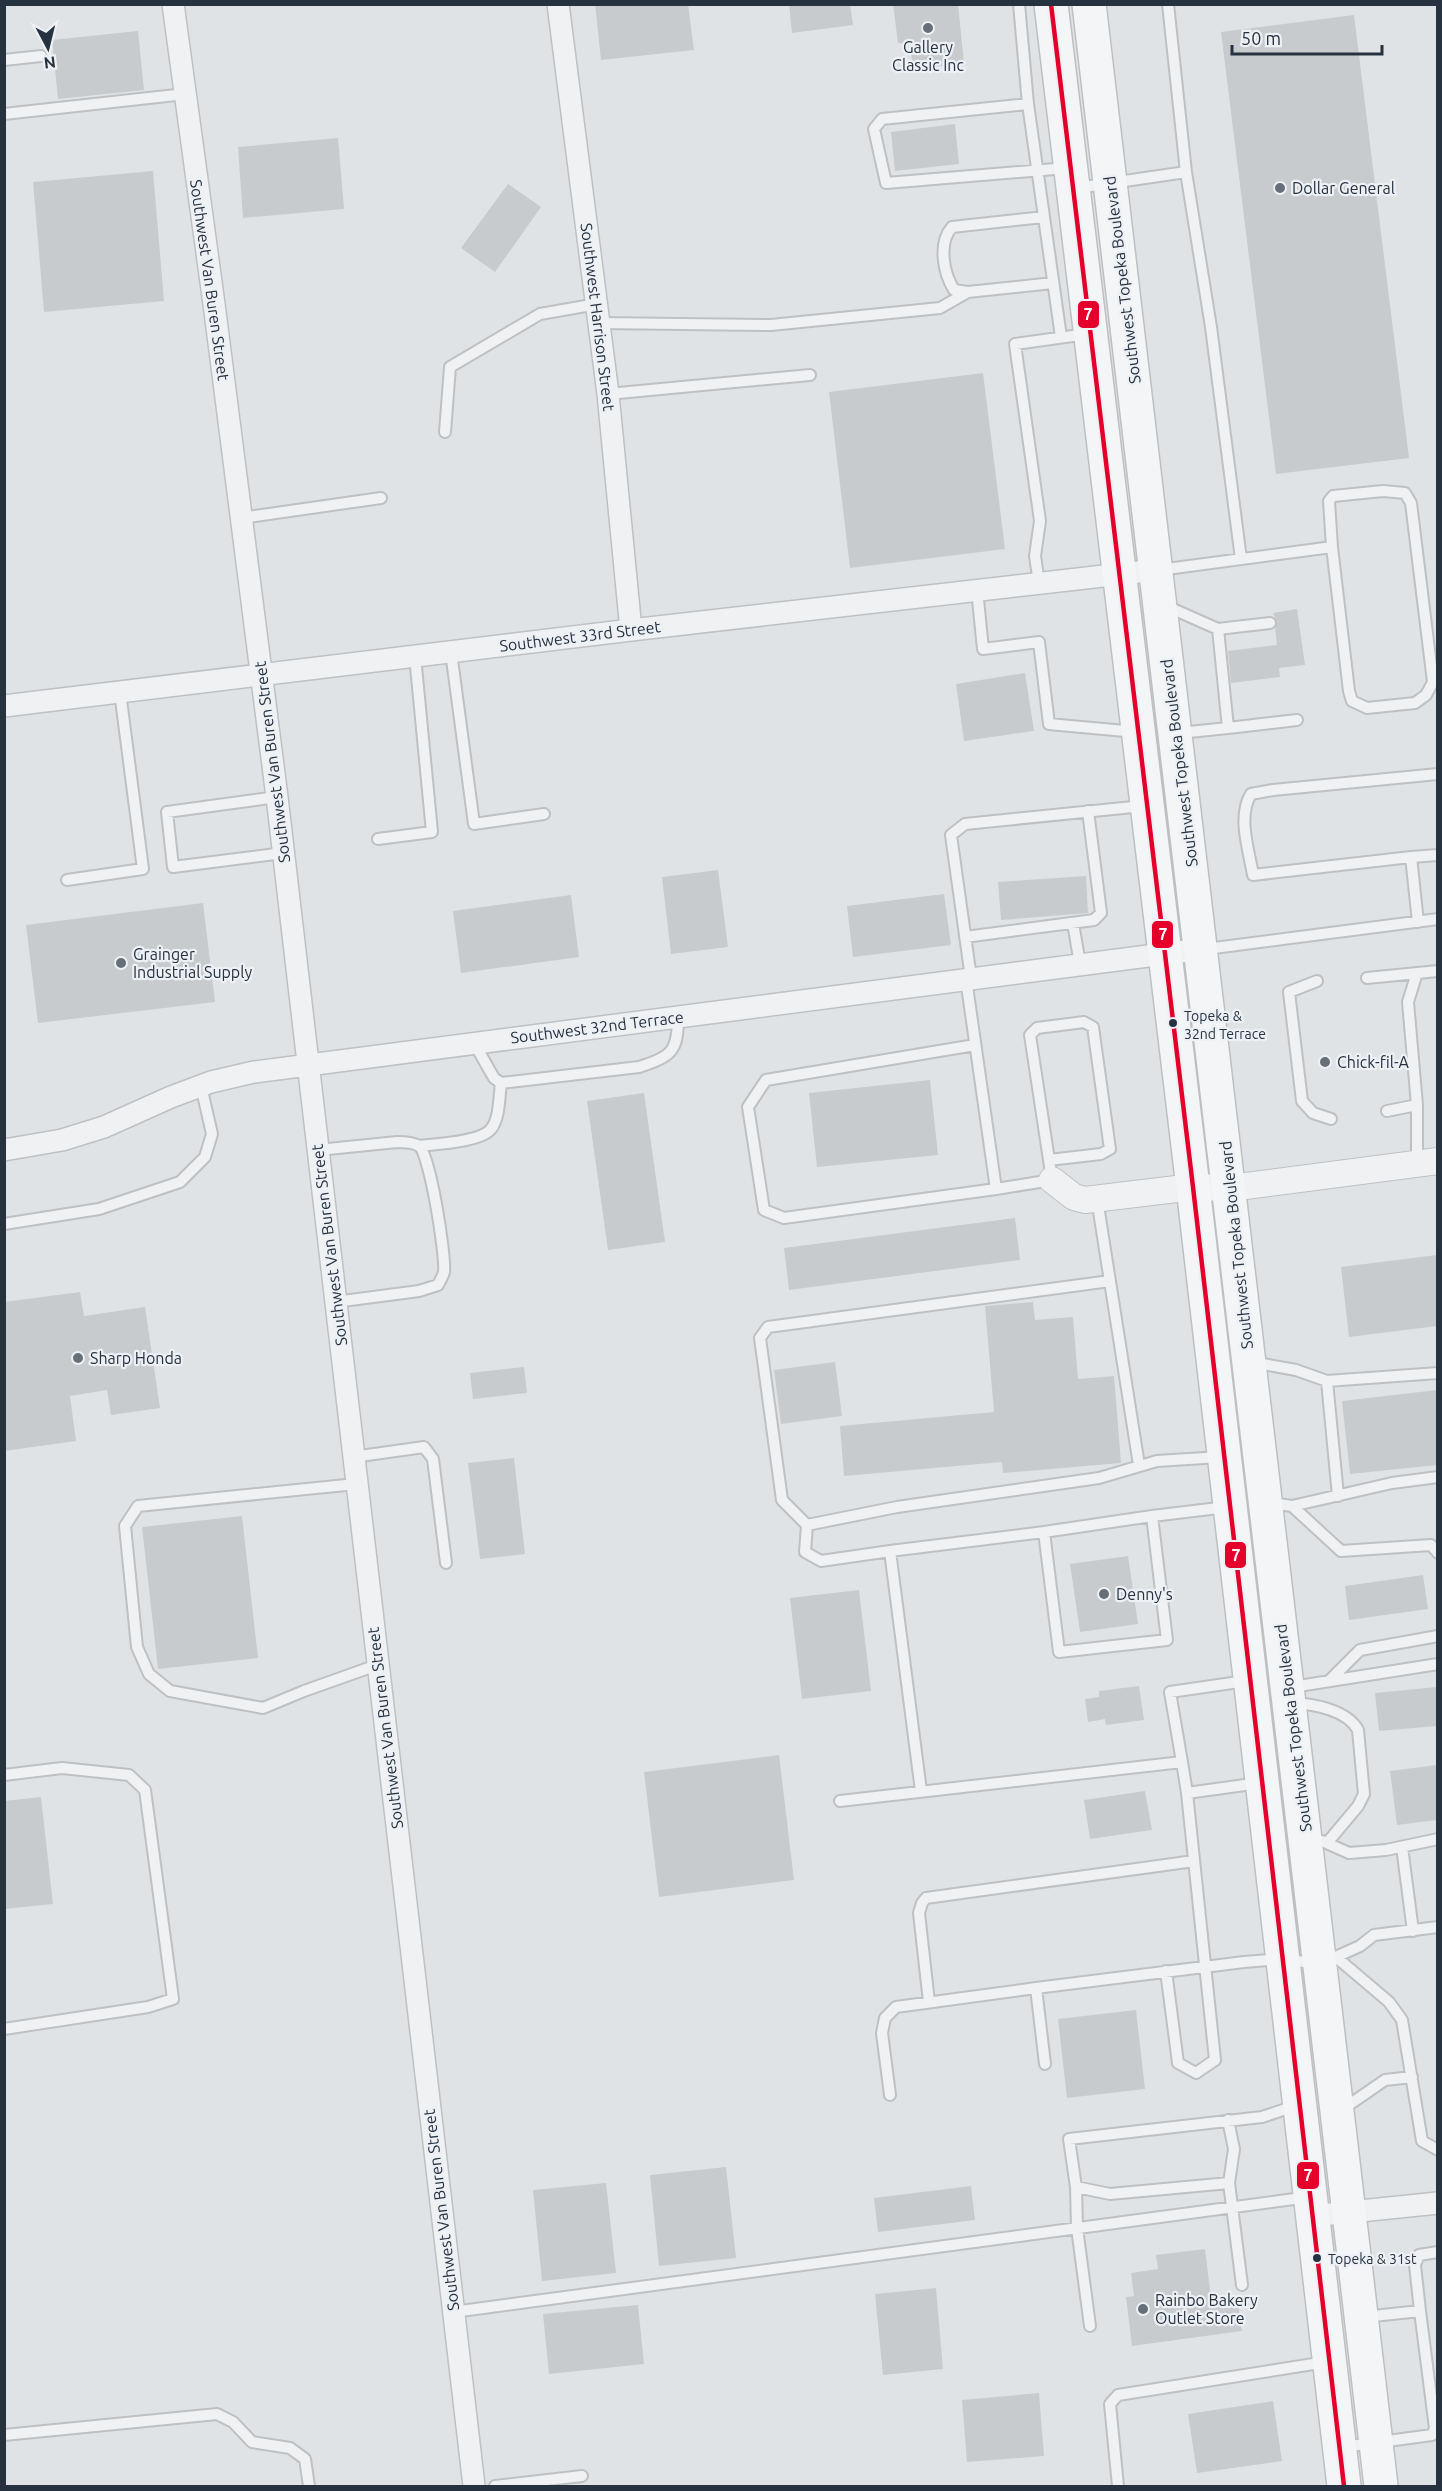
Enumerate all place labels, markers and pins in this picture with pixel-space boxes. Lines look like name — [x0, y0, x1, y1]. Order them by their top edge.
marker: Gallery Classic Inc — [921, 21, 935, 35]
place label: Gallery Classic Inc — [892, 38, 964, 74]
place label: Dollar General — [1292, 179, 1395, 197]
marker: Dollar General — [1273, 181, 1287, 195]
place label: Grainger Industrial Supply — [133, 945, 252, 981]
marker: Grainger Industrial Supply — [114, 956, 128, 970]
place label: Topeka & 32nd Terrace — [1184, 1008, 1266, 1042]
marker: Topeka & 32nd Terrace — [1167, 1017, 1179, 1029]
place label: Chick-fil-A — [1337, 1053, 1410, 1071]
marker: Chick-fil-A — [1318, 1055, 1332, 1069]
place label: Sharp Honda — [90, 1349, 182, 1367]
marker: Sharp Honda — [71, 1351, 85, 1365]
place label: Denny's — [1116, 1585, 1173, 1603]
marker: Denny's — [1097, 1587, 1111, 1601]
place label: Topeka & 31st — [1328, 2251, 1417, 2267]
marker: Topeka & 31st — [1311, 2252, 1323, 2264]
place label: Rainbo Bakery Outlet Store — [1155, 2291, 1258, 2327]
marker: Rainbo Bakery Outlet Store — [1136, 2302, 1150, 2316]

